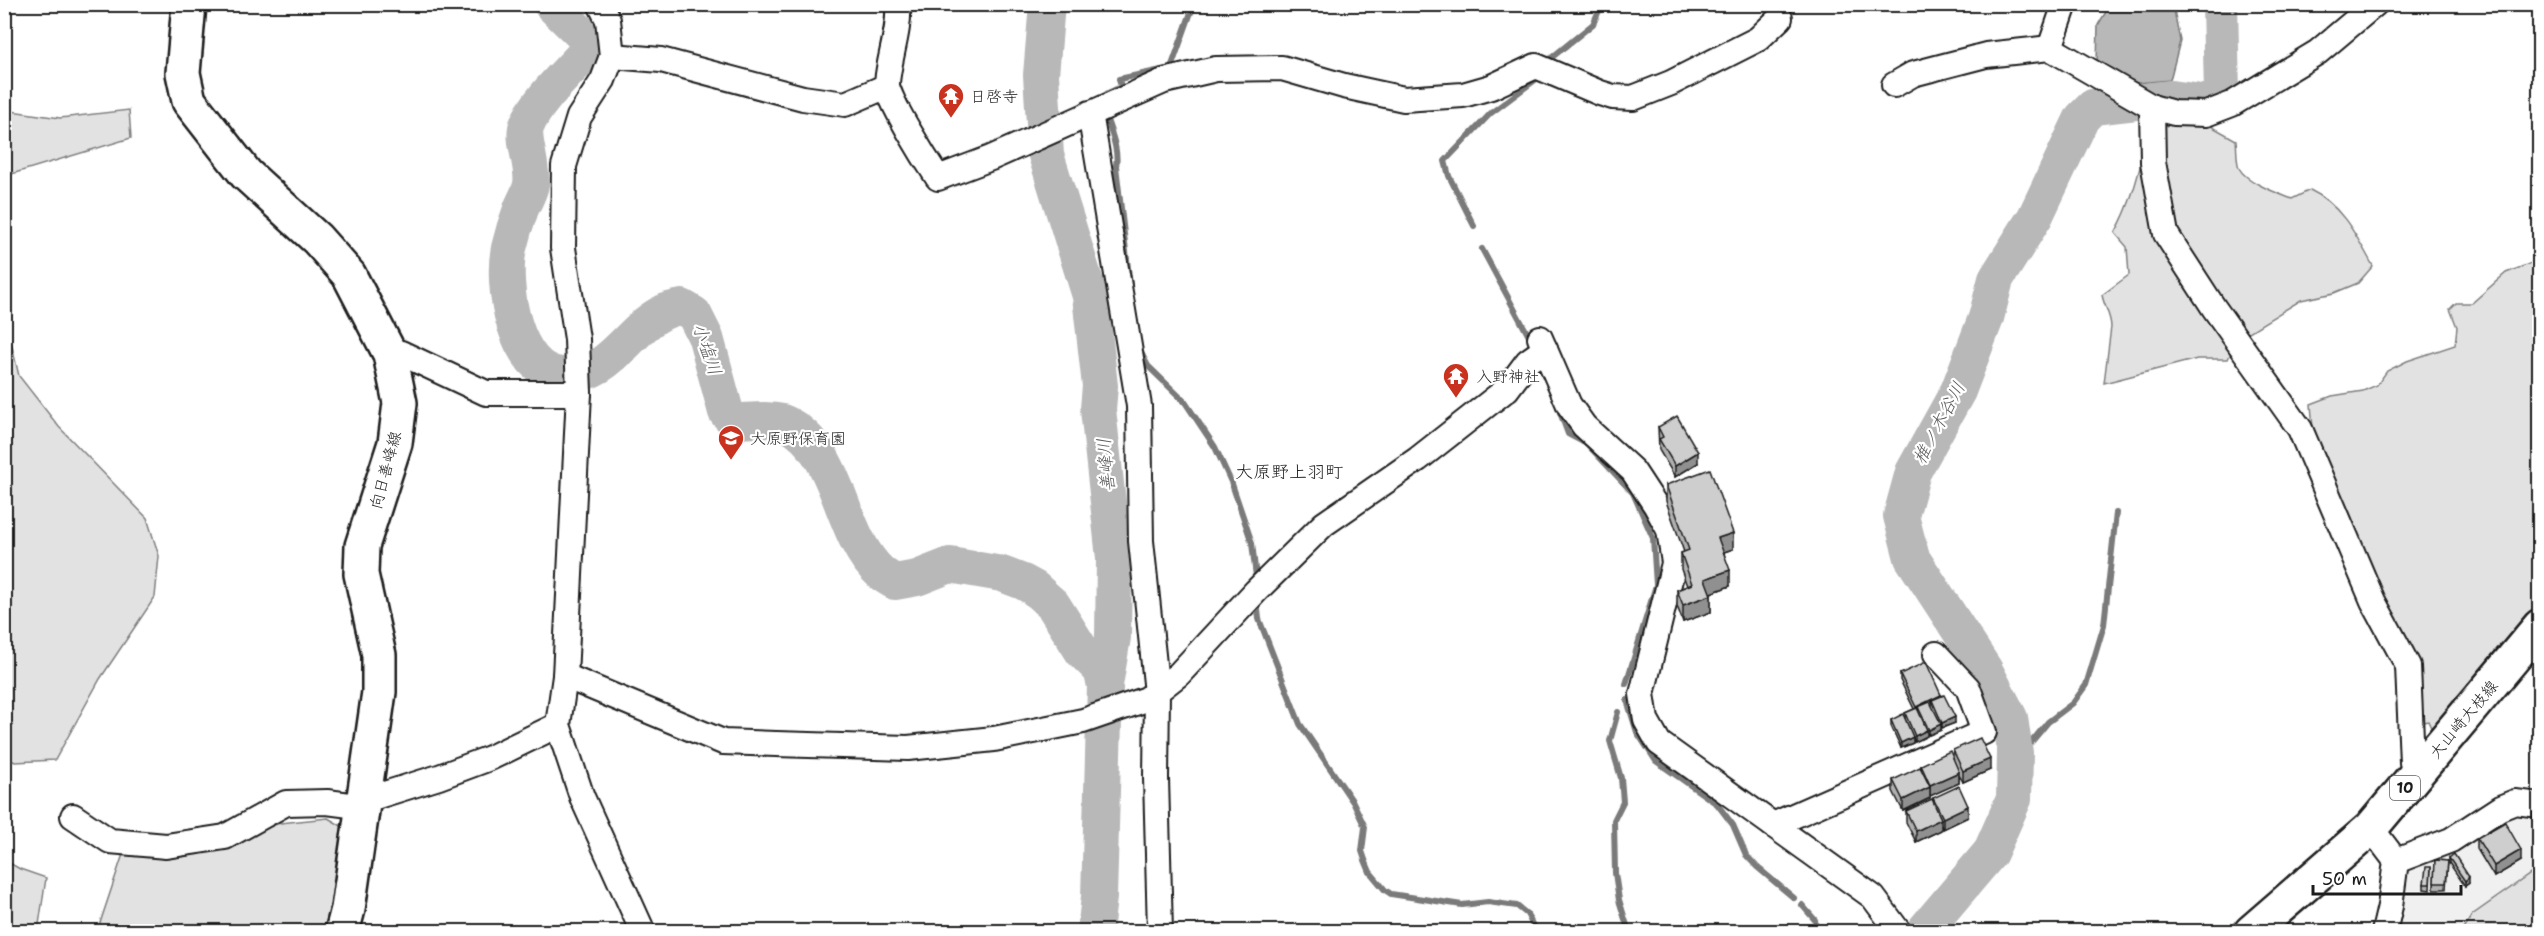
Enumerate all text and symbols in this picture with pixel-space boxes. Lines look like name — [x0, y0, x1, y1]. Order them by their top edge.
temple icon: 日啓寺 — [936, 81, 966, 119]
place label: 日啓寺 — [970, 86, 1018, 107]
water label: 小塩川 — [687, 320, 727, 378]
temple icon: 入野神社 — [1441, 361, 1471, 399]
place label: 入野神社 — [1476, 366, 1540, 387]
water label: 椎ノ木谷川 — [1907, 378, 1971, 468]
school or university icon: 大原野保育園 — [716, 423, 746, 461]
place label: 大原野保育園 — [750, 428, 846, 449]
street label: 向日善峰線 — [365, 429, 406, 511]
water label: 善峰川 — [1092, 437, 1120, 493]
district label: 大原野上羽町 — [1235, 460, 1343, 484]
street label: 大山崎大枝線 — [2424, 676, 2502, 763]
road number: 10 — [2390, 776, 2420, 800]
scale bar — [2313, 858, 2462, 896]
text: 50 m — [2322, 867, 2367, 891]

